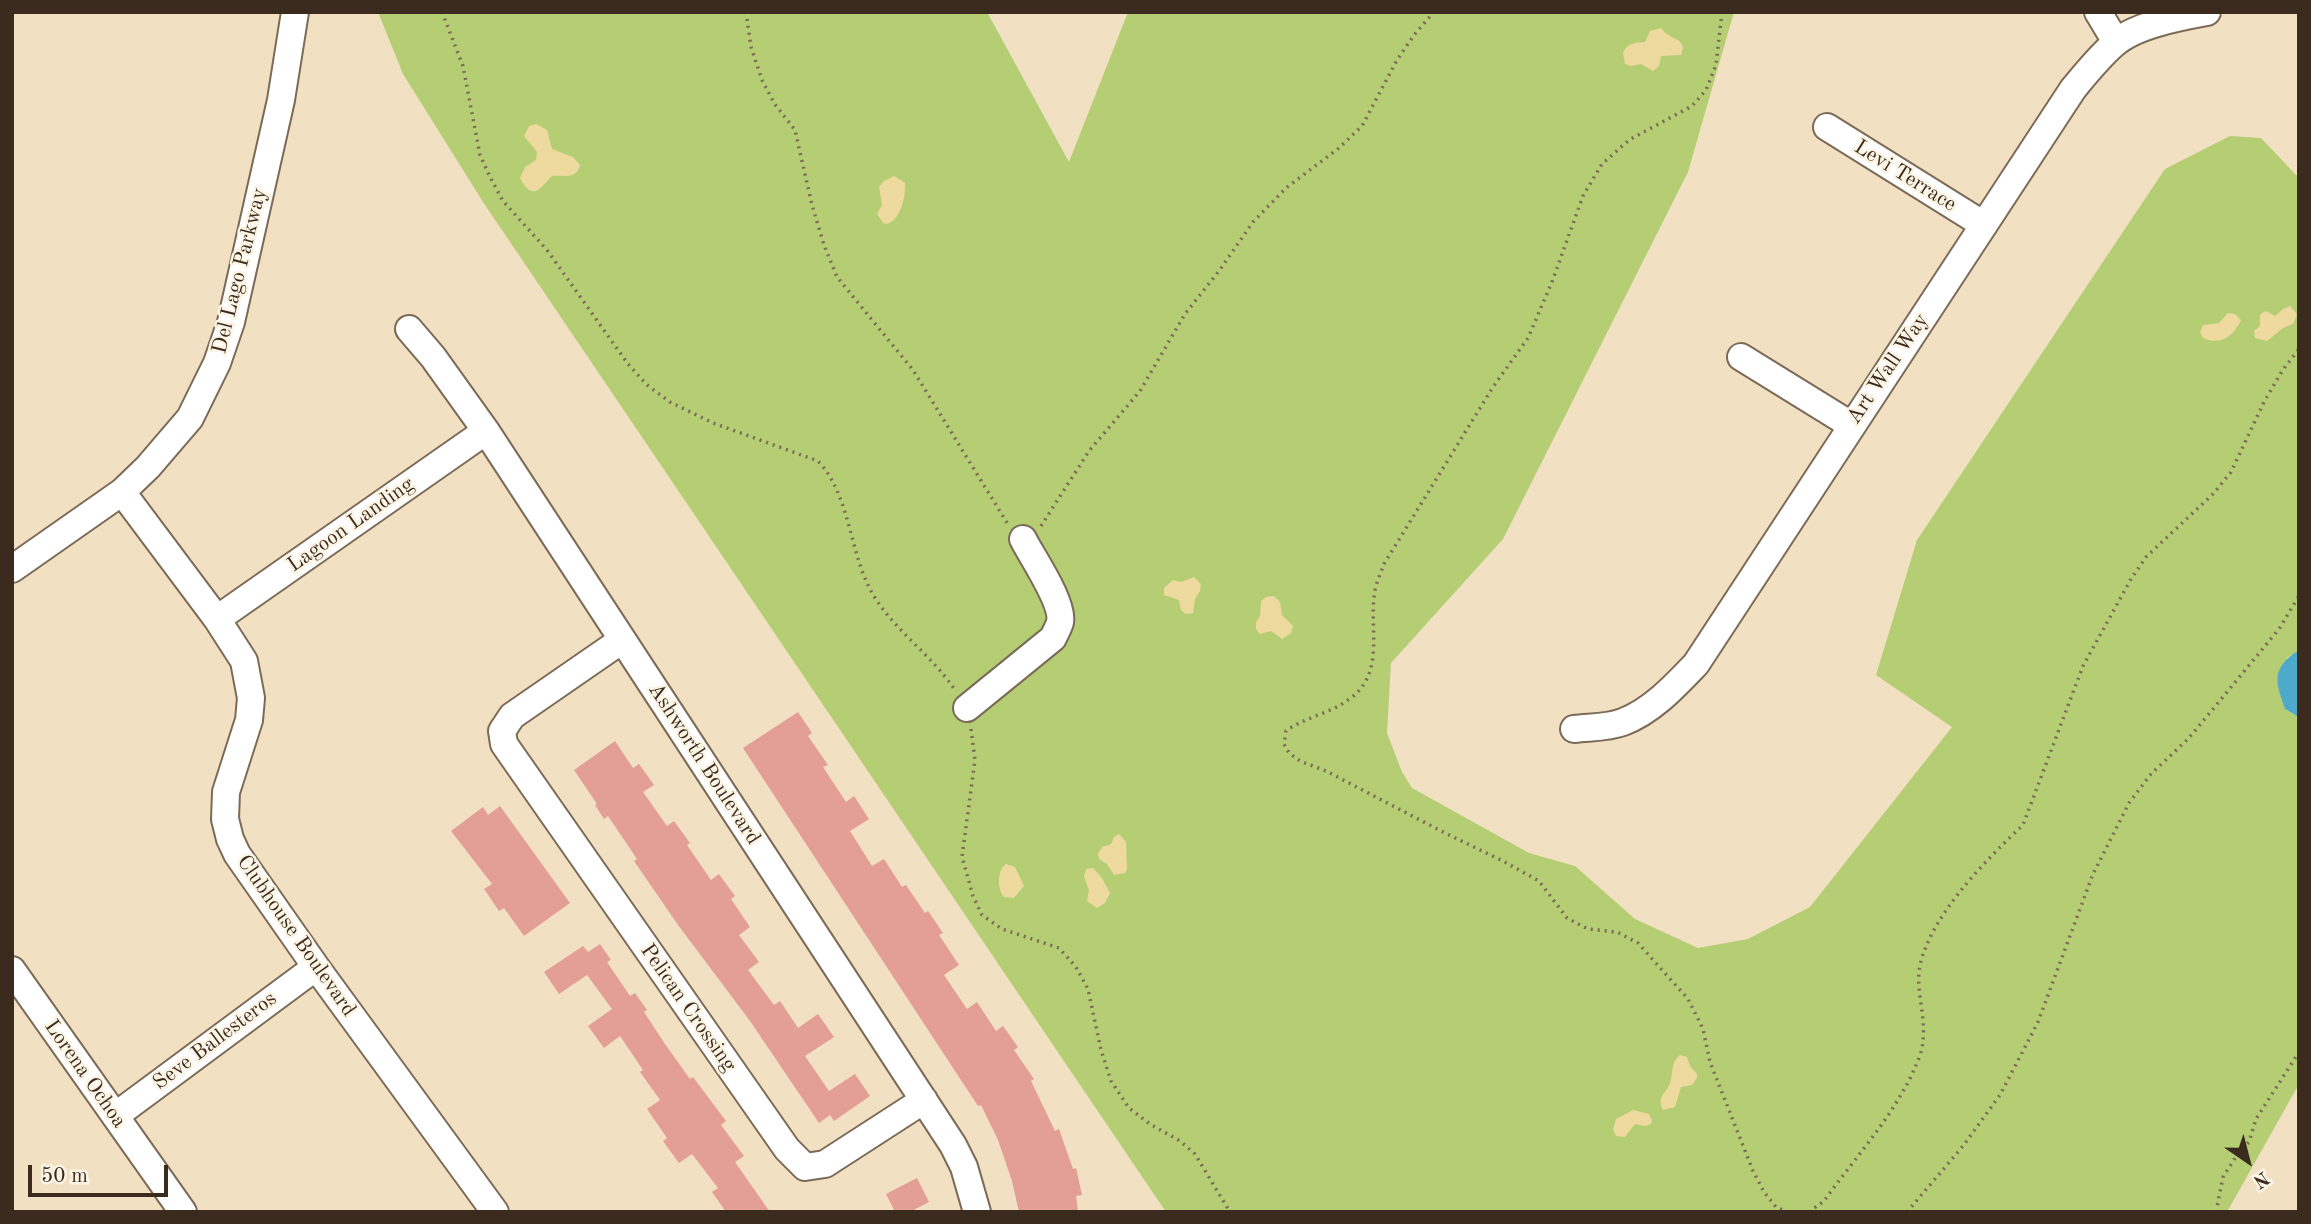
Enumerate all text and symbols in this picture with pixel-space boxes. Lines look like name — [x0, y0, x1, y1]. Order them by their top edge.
street label: Levi Terrace — [1849, 135, 1961, 217]
street label: Del Lago Parkway — [207, 186, 273, 356]
street label: Art Wall Way — [1842, 309, 1934, 429]
street label: Lagoon Landing — [283, 472, 419, 578]
street label: Ashworth Boulevard — [642, 679, 766, 849]
street label: Clubhouse Boulevard — [231, 850, 361, 1022]
street label: Pelican Crossing — [634, 939, 742, 1077]
street label: Seve Ballesteros — [148, 986, 282, 1096]
street label: Lorena Ochoa — [38, 1015, 132, 1133]
north arrow — [2213, 1126, 2283, 1196]
scale bar — [32, 1150, 172, 1194]
text: 50 m — [41, 1166, 88, 1187]
text: N — [2249, 1167, 2272, 1191]

